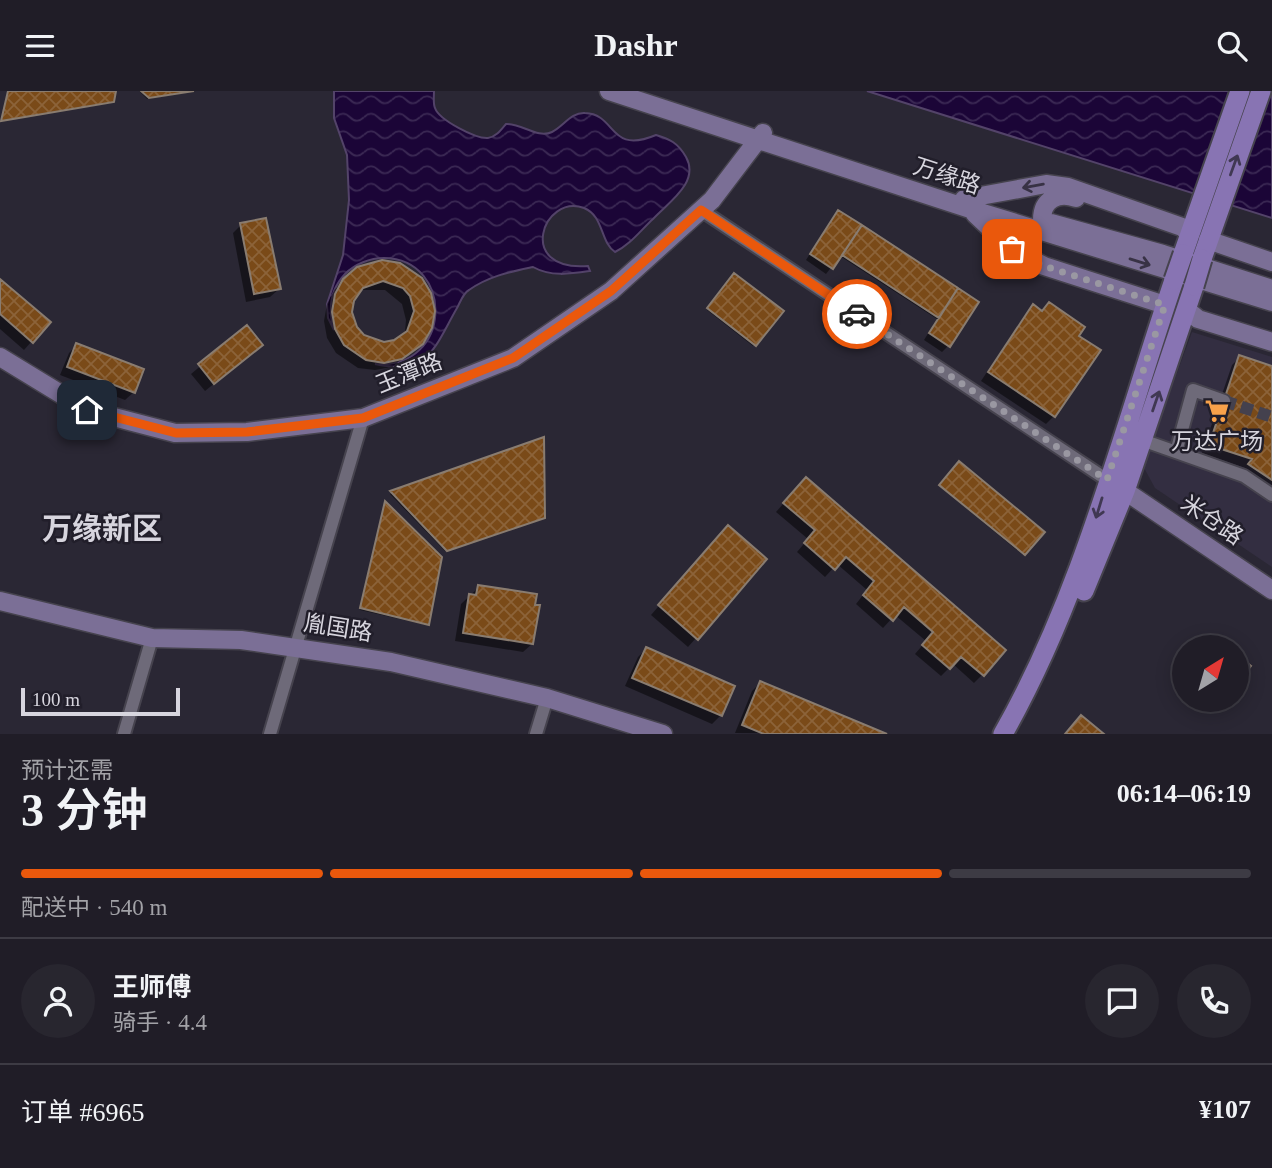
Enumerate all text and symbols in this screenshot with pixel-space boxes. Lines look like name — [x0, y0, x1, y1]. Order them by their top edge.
icon: menu — [21, 27, 59, 65]
text: Dashr — [594, 27, 678, 63]
icon: search — [1213, 27, 1251, 65]
street label: 万缘路 — [910, 153, 984, 199]
one-way arrow — [1228, 154, 1241, 176]
one-way arrow — [1022, 180, 1045, 193]
pin — [982, 219, 1042, 279]
icon: bag — [993, 230, 1031, 268]
one-way arrow — [1129, 257, 1151, 270]
courier — [822, 279, 892, 349]
icon: car — [838, 295, 876, 333]
street label: 玉潭路 — [372, 348, 446, 398]
pin — [57, 380, 117, 440]
one-way arrow — [1151, 390, 1163, 412]
icon: home — [68, 391, 106, 429]
supermarket icon: 万达广场 — [1203, 397, 1231, 425]
place label: 万达广场 — [1171, 429, 1263, 454]
street label: 米仓路 — [1176, 490, 1248, 550]
one-way arrow — [1091, 496, 1104, 518]
district label: 万缘新区 — [42, 512, 162, 545]
street label: 胤国路 — [302, 610, 374, 646]
north arrow — [1172, 635, 1250, 712]
map controls — [1172, 635, 1249, 712]
scale bar — [21, 685, 180, 717]
text: 100 m — [32, 689, 80, 710]
text: 预计还需 — [21, 758, 113, 783]
text: 06:14–06:19 — [1117, 779, 1251, 808]
text: 3 分钟 — [21, 785, 148, 836]
text: 配送中 · 540 m — [21, 895, 167, 920]
button: person — [21, 964, 95, 1038]
button: chat — [1085, 964, 1159, 1038]
button: phone — [1177, 964, 1251, 1038]
text: 王师傅 — [113, 973, 191, 1002]
text: 骑手 · 4.4 — [113, 1010, 207, 1035]
text: ¥107 — [1199, 1095, 1251, 1124]
text: 订单 #6965 — [21, 1098, 145, 1127]

